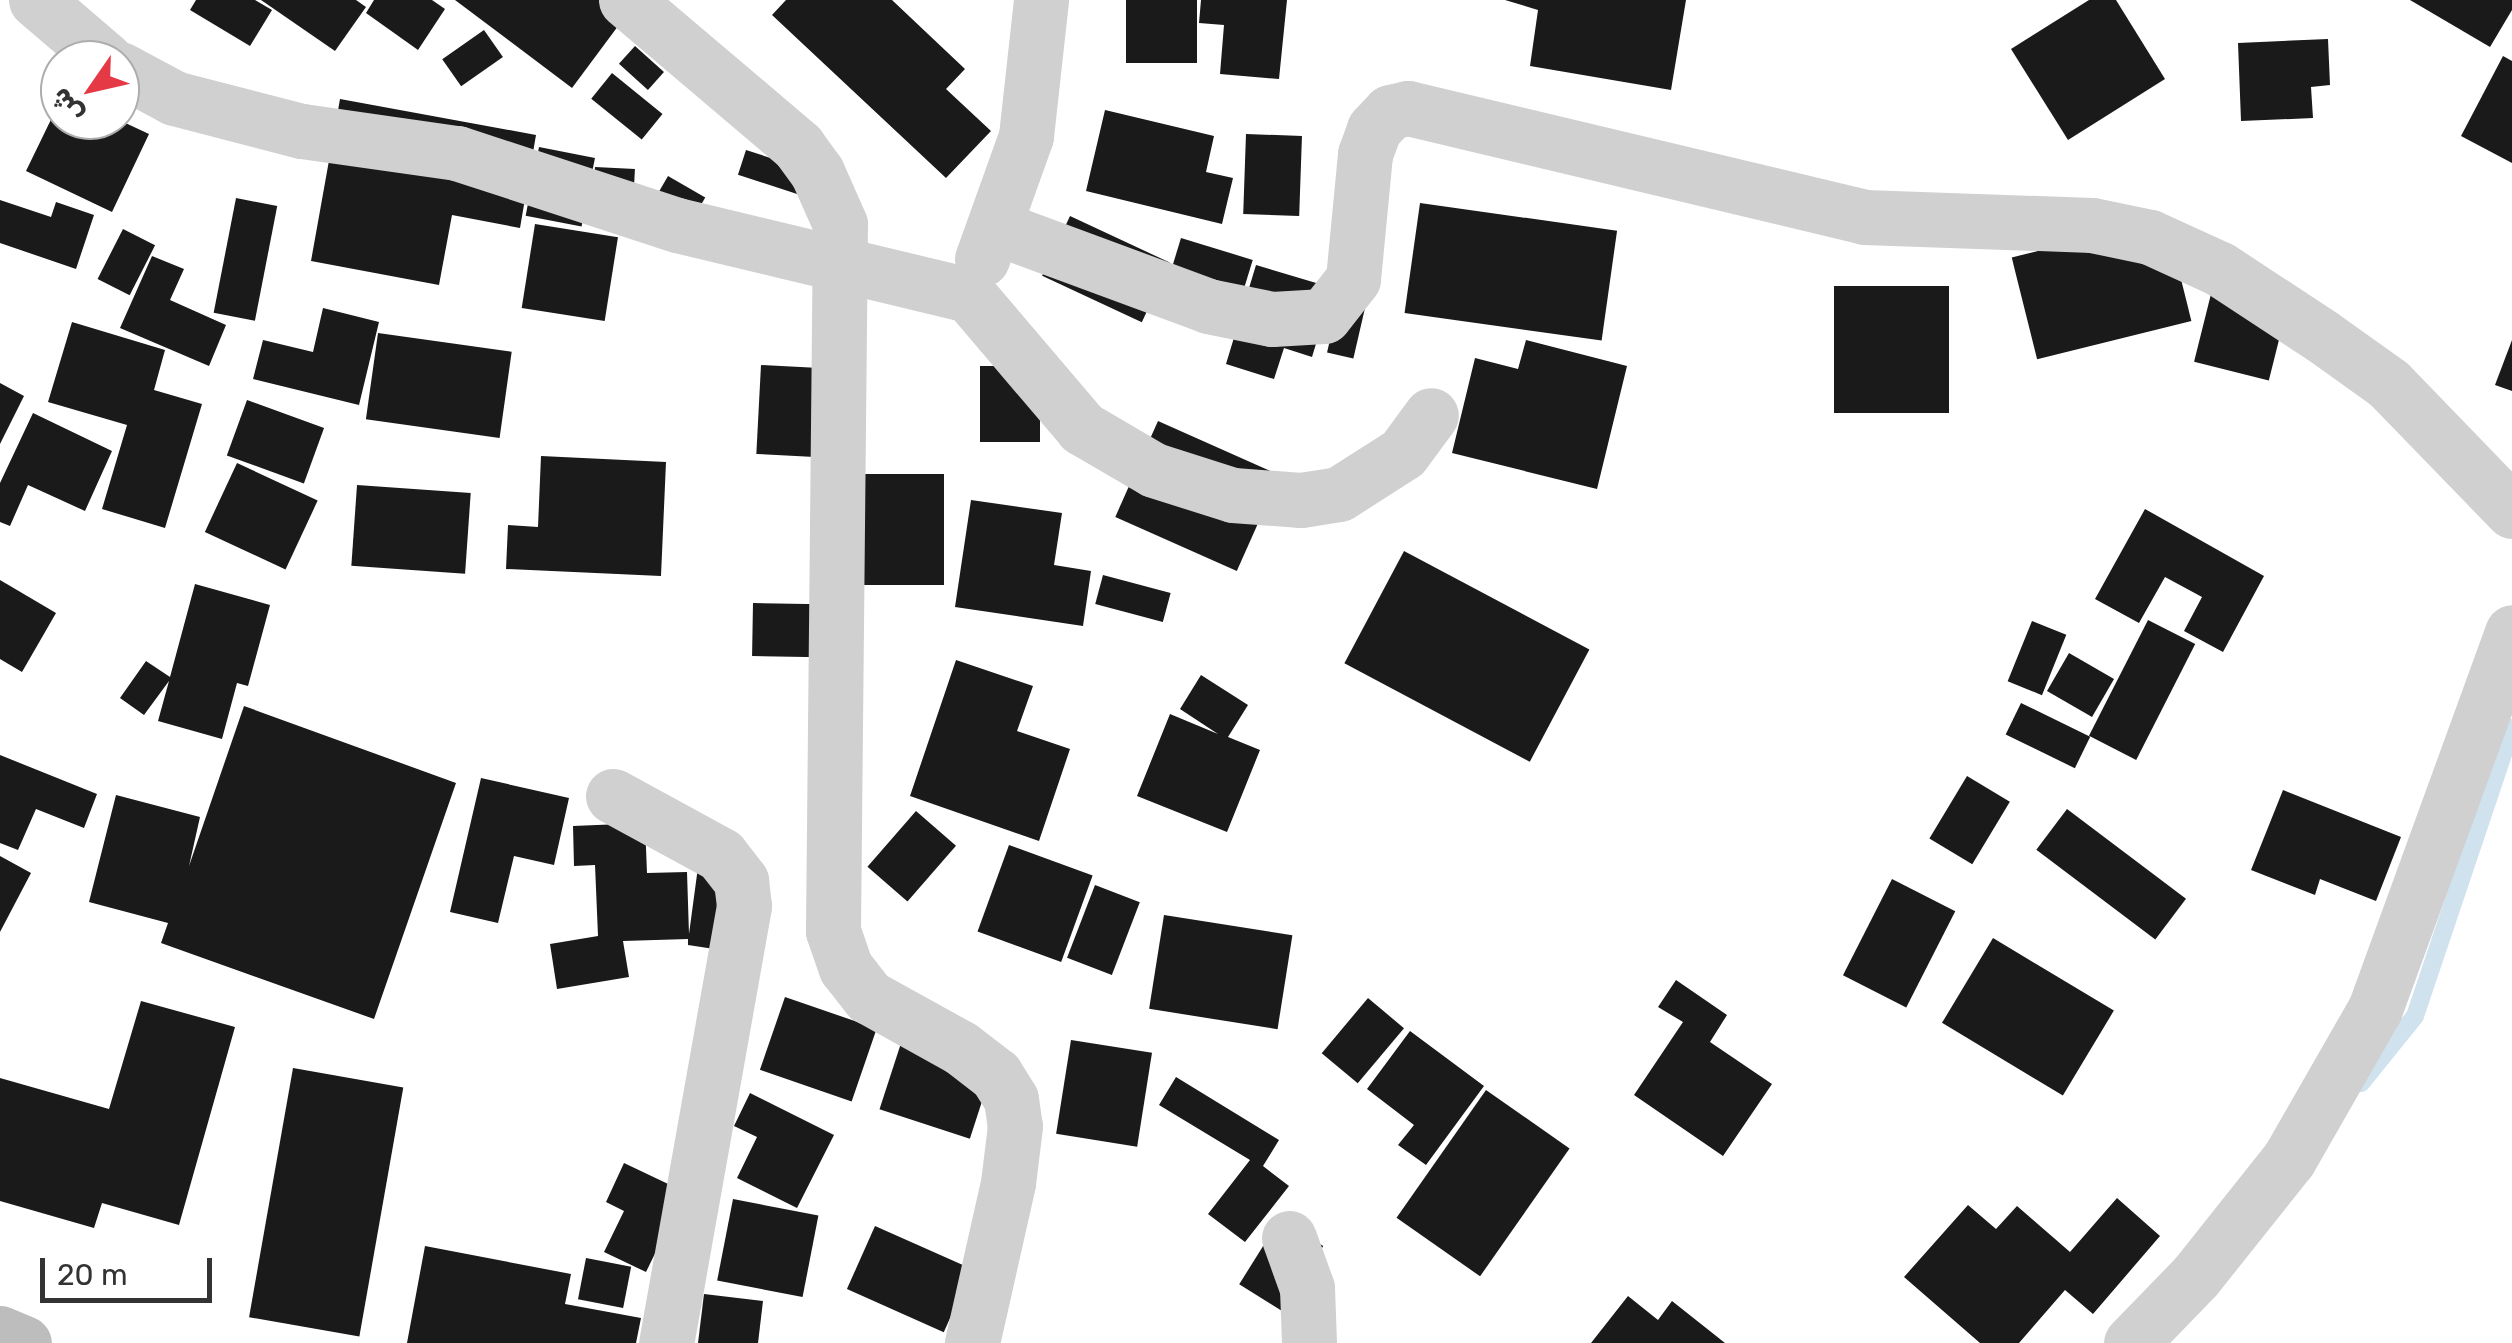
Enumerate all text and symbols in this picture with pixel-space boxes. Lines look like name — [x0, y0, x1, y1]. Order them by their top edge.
north arrow — [40, 40, 140, 140]
text: ش — [43, 82, 90, 130]
scale bar — [45, 1238, 218, 1300]
text: 20 m — [57, 1257, 128, 1293]

